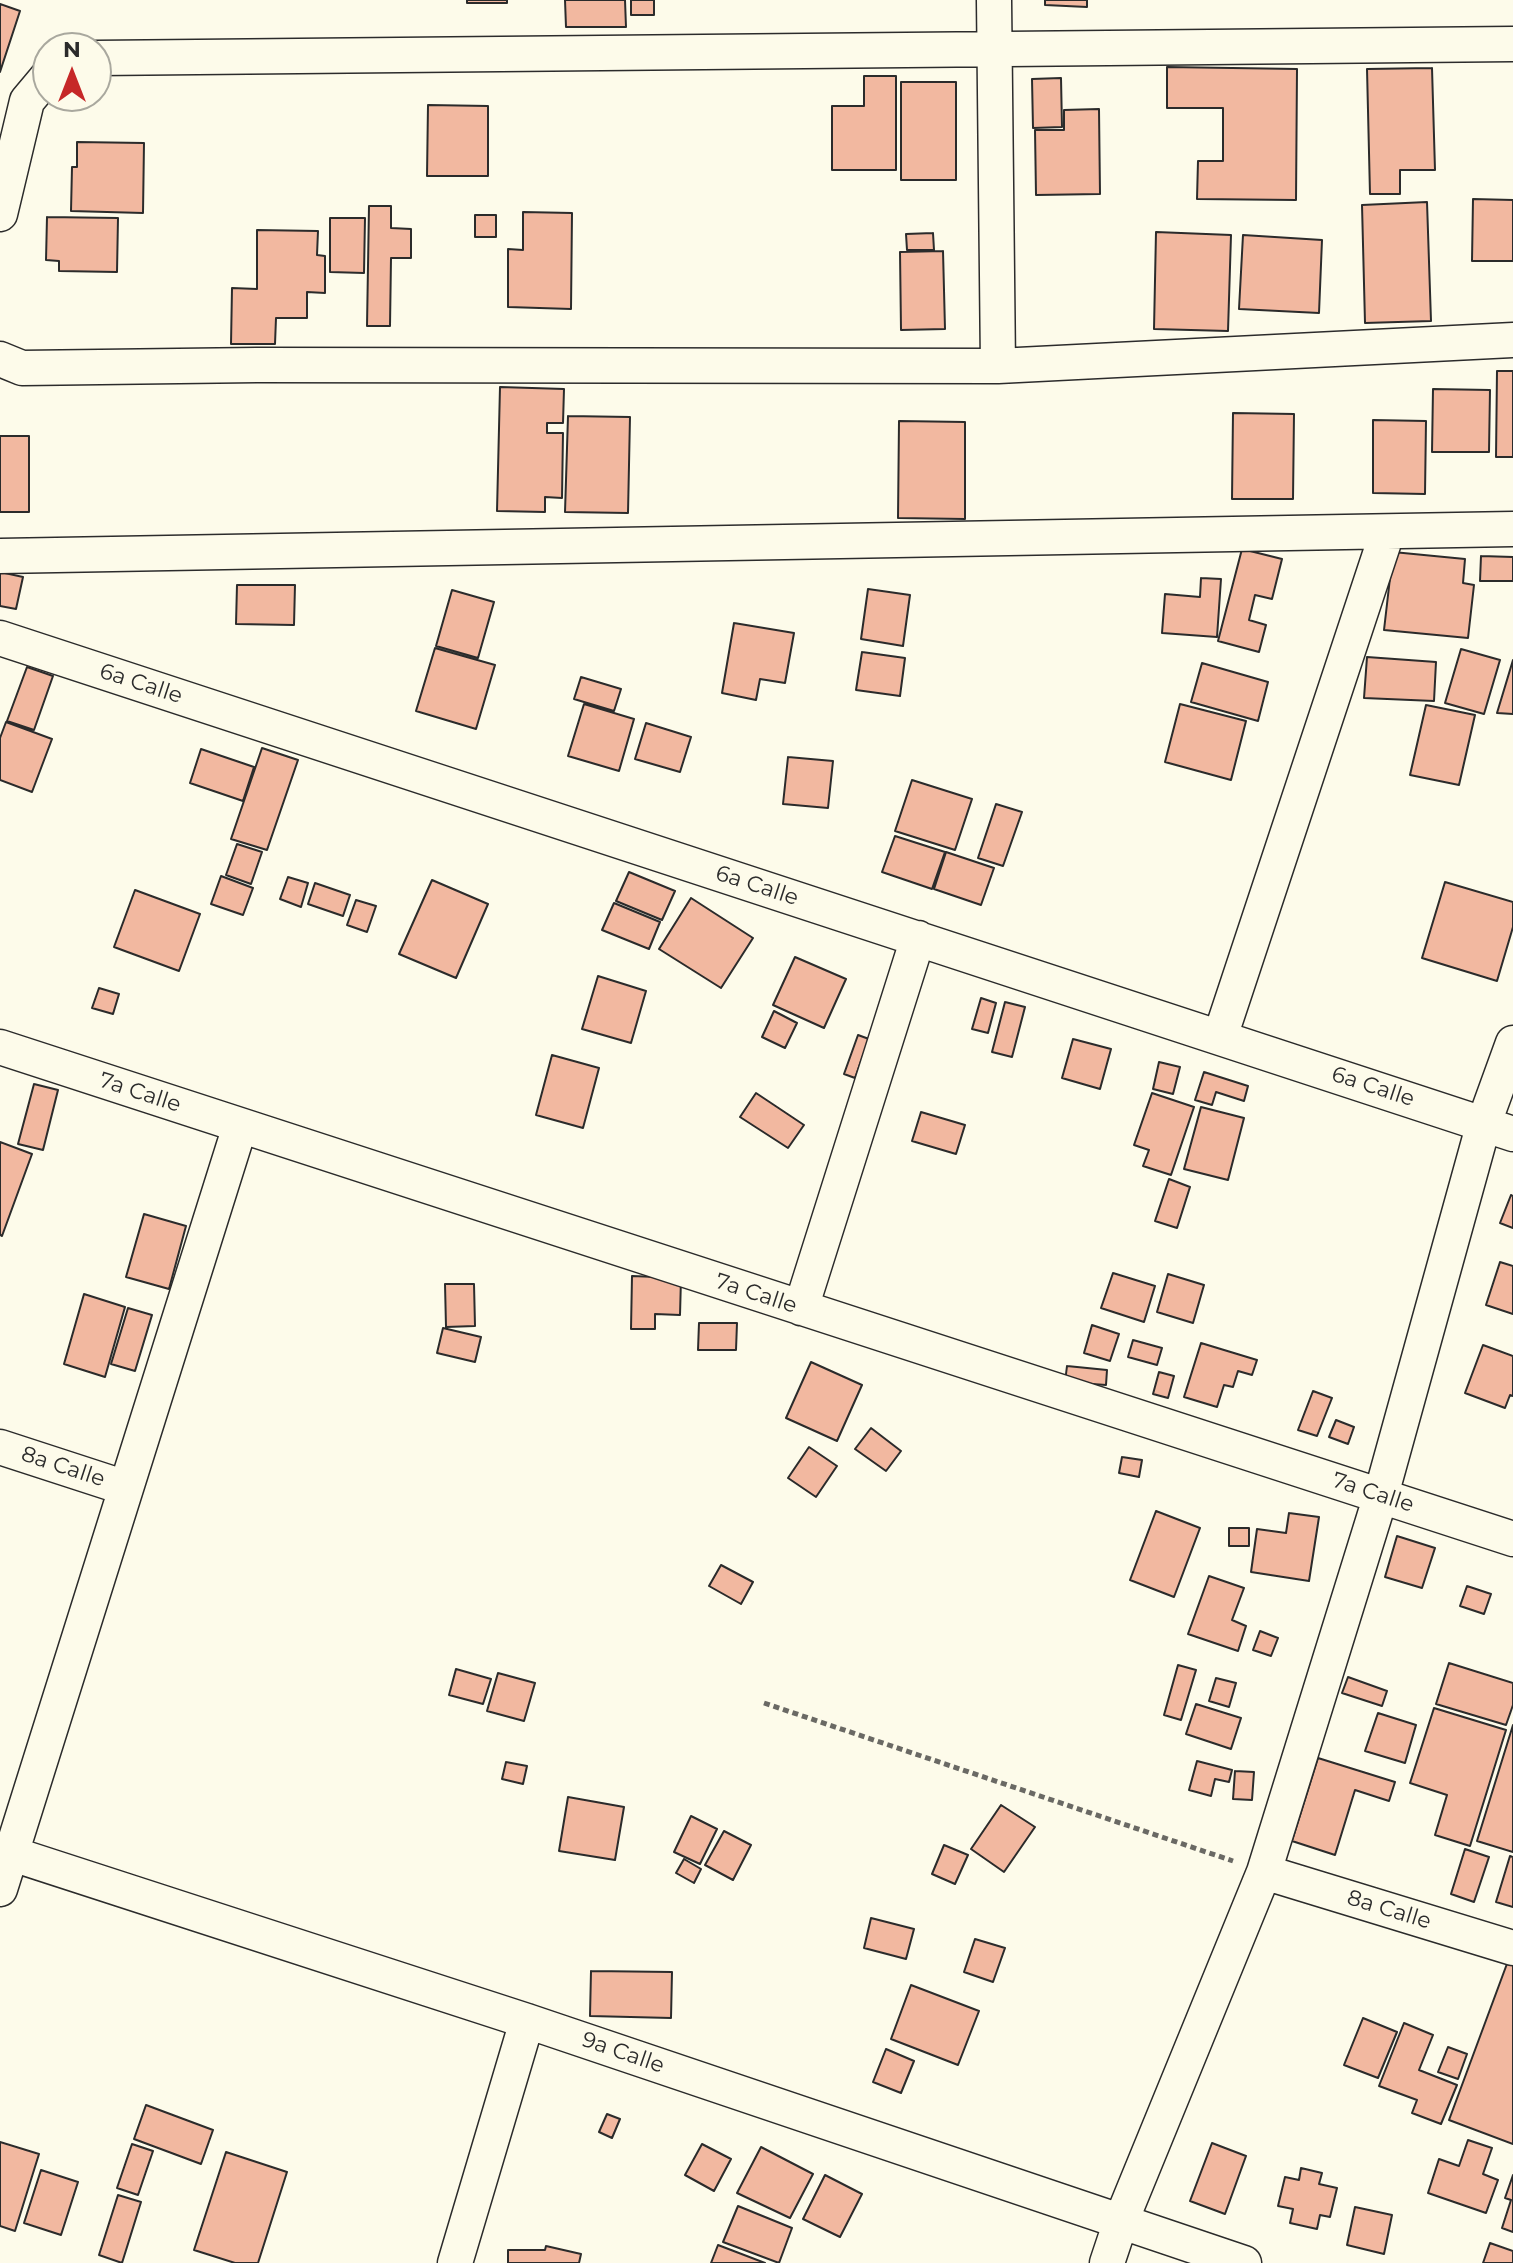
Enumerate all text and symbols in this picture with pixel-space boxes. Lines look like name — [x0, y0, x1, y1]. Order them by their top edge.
north arrow — [32, 32, 112, 112]
text: N — [63, 36, 81, 63]
street label: 6a Calle — [96, 658, 186, 710]
street label: 6a Calle — [712, 860, 802, 912]
street label: 6a Calle — [1328, 1061, 1418, 1113]
street label: 7a Calle — [96, 1067, 184, 1119]
street label: 7a Calle — [712, 1268, 800, 1320]
street label: 8a Calle — [18, 1441, 108, 1493]
street label: 7a Calle — [1329, 1467, 1417, 1519]
street label: 8a Calle — [1344, 1885, 1434, 1935]
street label: 9a Calle — [578, 2027, 668, 2079]

